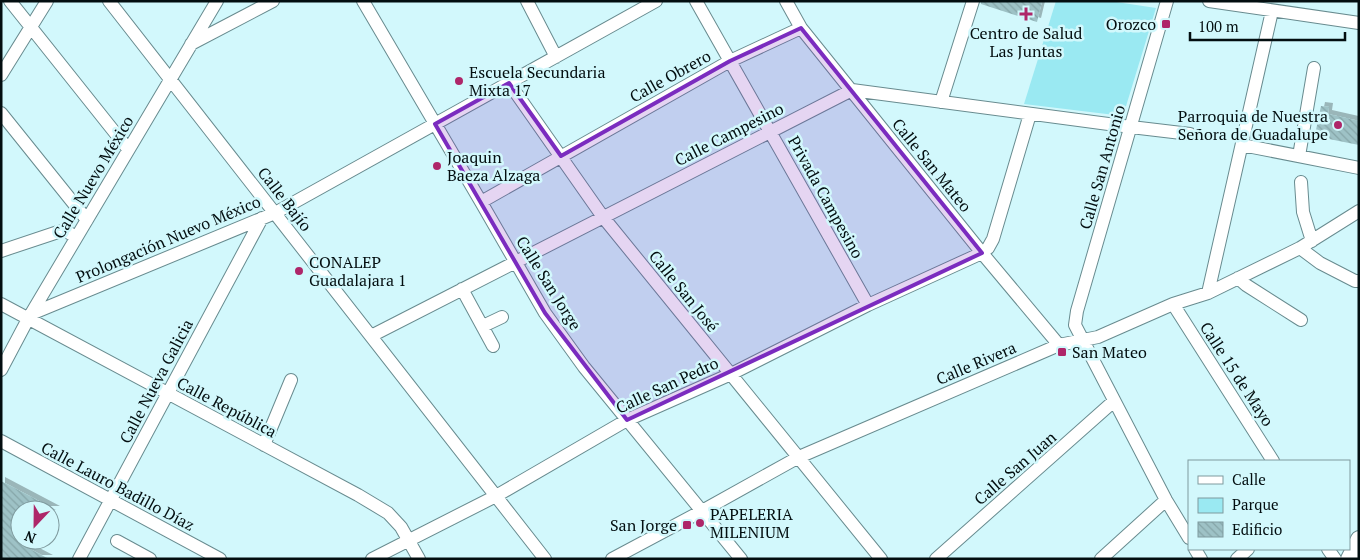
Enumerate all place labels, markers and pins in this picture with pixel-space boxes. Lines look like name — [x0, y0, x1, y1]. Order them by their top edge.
marker: Centro de Salud Las Juntas — [1019, 7, 1033, 21]
place label: Orozco — [1106, 13, 1156, 35]
marker: Orozco — [1160, 18, 1172, 30]
place label: Centro de Salud Las Juntas — [970, 22, 1082, 62]
place label: Escuela Secundaria Mixta 17 — [469, 61, 605, 101]
marker: Escuela Secundaria Mixta 17 — [453, 75, 465, 87]
place label: Parroquia de Nuestra Señora de Guadalupe — [1178, 105, 1328, 145]
marker: Parroquia de Nuestra Señora de Guadalupe — [1332, 119, 1344, 131]
place label: Joaquin Baeza Alzaga — [447, 146, 540, 186]
marker: Joaquin Baeza Alzaga — [431, 160, 443, 172]
place label: CONALEP Guadalajara 1 — [309, 251, 406, 291]
marker: CONALEP Guadalajara 1 — [293, 265, 305, 277]
place label: San Mateo — [1072, 341, 1147, 363]
marker: San Mateo — [1056, 346, 1068, 358]
place label: PAPELERIA MILENIUM — [710, 503, 793, 543]
place label: San Jorge — [610, 514, 677, 536]
marker: PAPELERIA MILENIUM — [694, 517, 706, 529]
marker: San Jorge — [681, 519, 693, 531]

